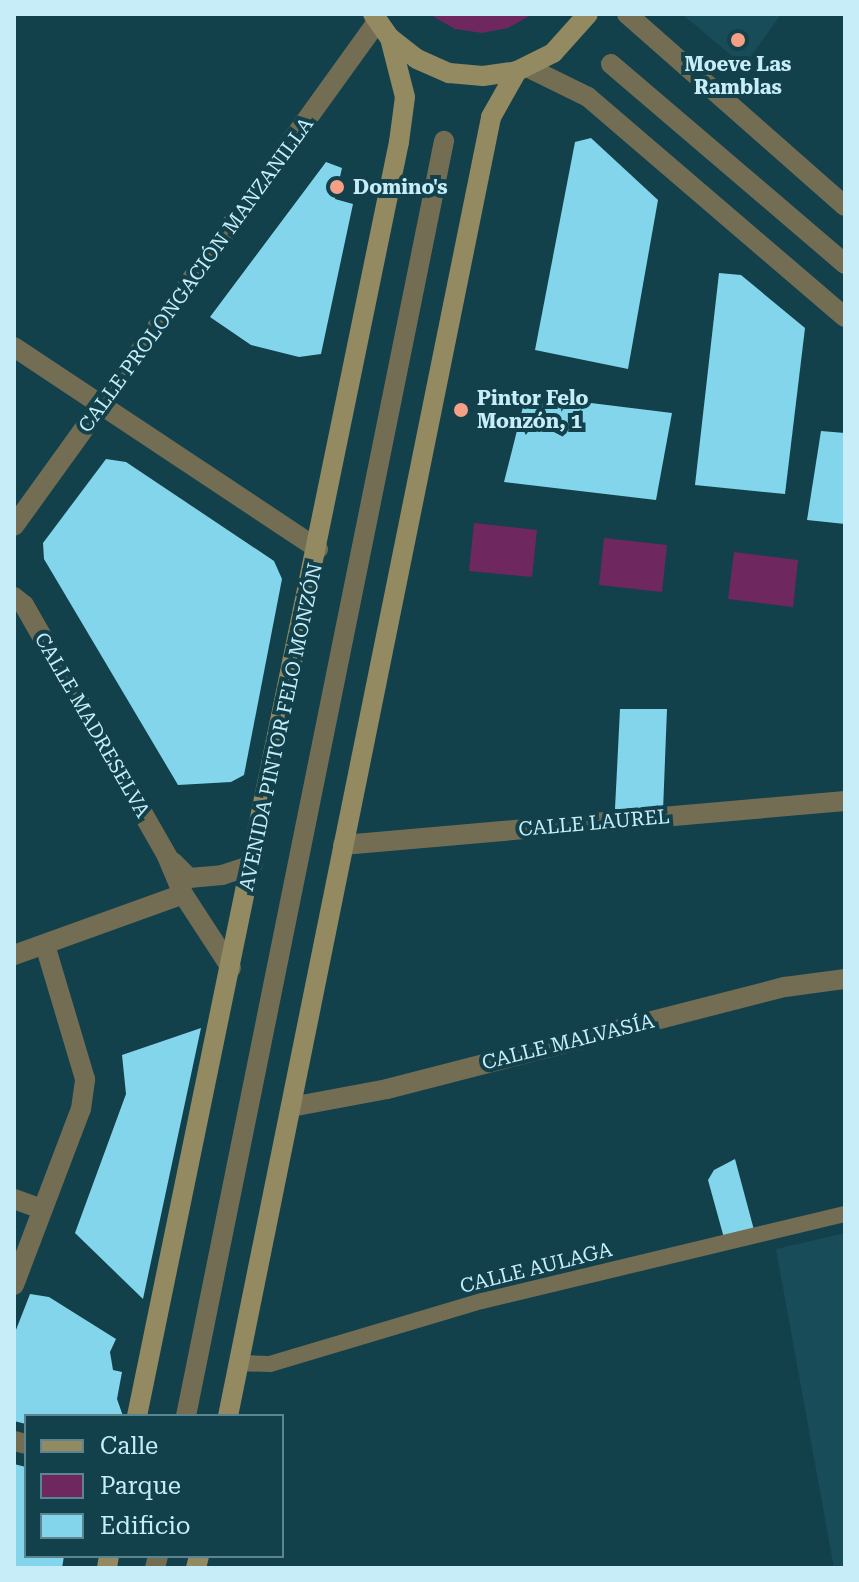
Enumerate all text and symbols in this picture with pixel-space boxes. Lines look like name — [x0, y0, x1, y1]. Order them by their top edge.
marker: Moeve Las Ramblas — [729, 31, 747, 49]
place label: Moeve Las Ramblas — [685, 52, 791, 99]
street label: CALLE PROLONGACIÓN MANZANILLA — [74, 113, 318, 437]
place label: Domino's — [353, 175, 448, 199]
marker: Domino's — [328, 178, 346, 196]
place label: Pintor Felo Monzón, 1 — [477, 386, 588, 433]
marker: Pintor Felo Monzón, 1 — [452, 401, 470, 419]
street label: AVENIDA PINTOR FELO MONZÓN — [234, 561, 328, 893]
street label: CALLE MADRESELVA — [29, 628, 155, 822]
street label: CALLE LAUREL — [517, 804, 671, 842]
street label: CALLE MALVASÍA — [479, 1009, 657, 1075]
street label: CALLE AULAGA — [457, 1237, 615, 1299]
legend — [24, 1414, 284, 1558]
text: Calle — [100, 1432, 158, 1460]
text: Parque — [100, 1472, 181, 1500]
text: Edificio — [100, 1512, 191, 1540]

